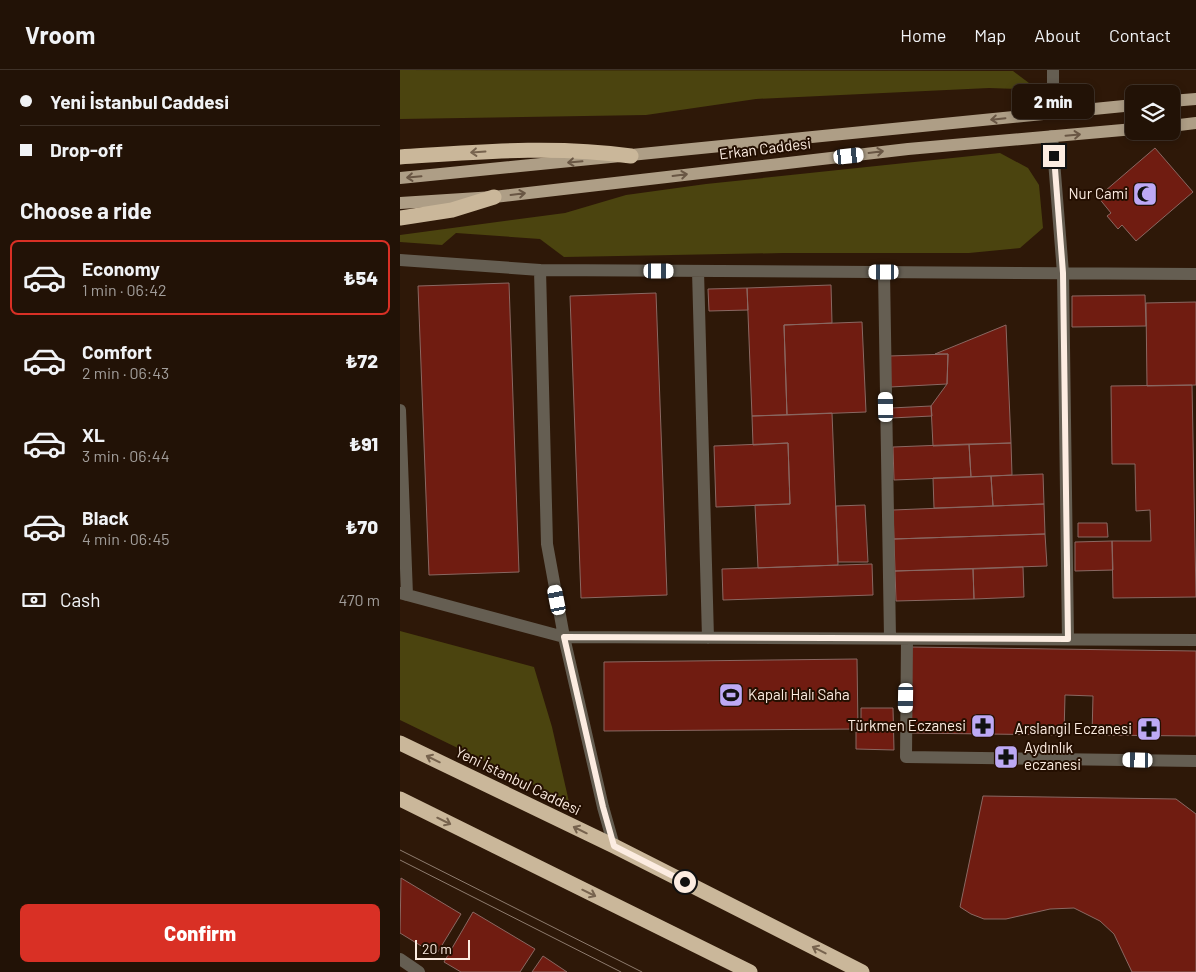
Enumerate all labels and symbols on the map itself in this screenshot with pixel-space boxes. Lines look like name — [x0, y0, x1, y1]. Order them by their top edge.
callout: 2 min — [1013, 83, 1095, 118]
one-way arrow — [990, 114, 1006, 124]
one-way arrow — [1064, 130, 1080, 139]
street label: Erkan Caddesi — [718, 133, 812, 163]
route end — [1043, 145, 1065, 167]
one-way arrow — [470, 147, 486, 156]
car — [833, 147, 864, 165]
one-way arrow — [868, 147, 884, 157]
one-way arrow — [568, 157, 584, 166]
one-way arrow — [671, 170, 687, 180]
one-way arrow — [406, 172, 422, 182]
mosque icon: Nur Cami — [1132, 181, 1158, 207]
place label: Nur Cami — [1068, 184, 1128, 202]
one-way arrow — [510, 189, 526, 199]
car — [644, 264, 674, 279]
car — [869, 265, 899, 280]
car — [878, 392, 893, 422]
car — [546, 584, 567, 616]
sports icon: Kapalı Halı Saha — [718, 682, 744, 708]
car — [898, 683, 913, 713]
place label: Kapalı Halı Saha — [748, 685, 850, 703]
pharmacy icon: Türkmen Eczanesi — [970, 713, 996, 739]
place label: Türkmen Eczanesi — [848, 716, 966, 734]
pharmacy icon: Arslangil Eczanesi — [1136, 716, 1162, 742]
place label: Arslangil Eczanesi — [1015, 719, 1132, 737]
place label: Aydınlık eczanesi — [1024, 738, 1081, 773]
street label: Yeni İstanbul Caddesi — [453, 742, 584, 818]
pharmacy icon: Aydınlık eczanesi — [993, 744, 1019, 770]
car — [1122, 752, 1153, 768]
one-way arrow — [426, 754, 441, 764]
one-way arrow — [436, 816, 451, 826]
one-way arrow — [573, 824, 588, 834]
route start — [674, 871, 696, 893]
one-way arrow — [581, 889, 596, 898]
scale bar — [415, 937, 470, 960]
one-way arrow — [812, 945, 827, 954]

